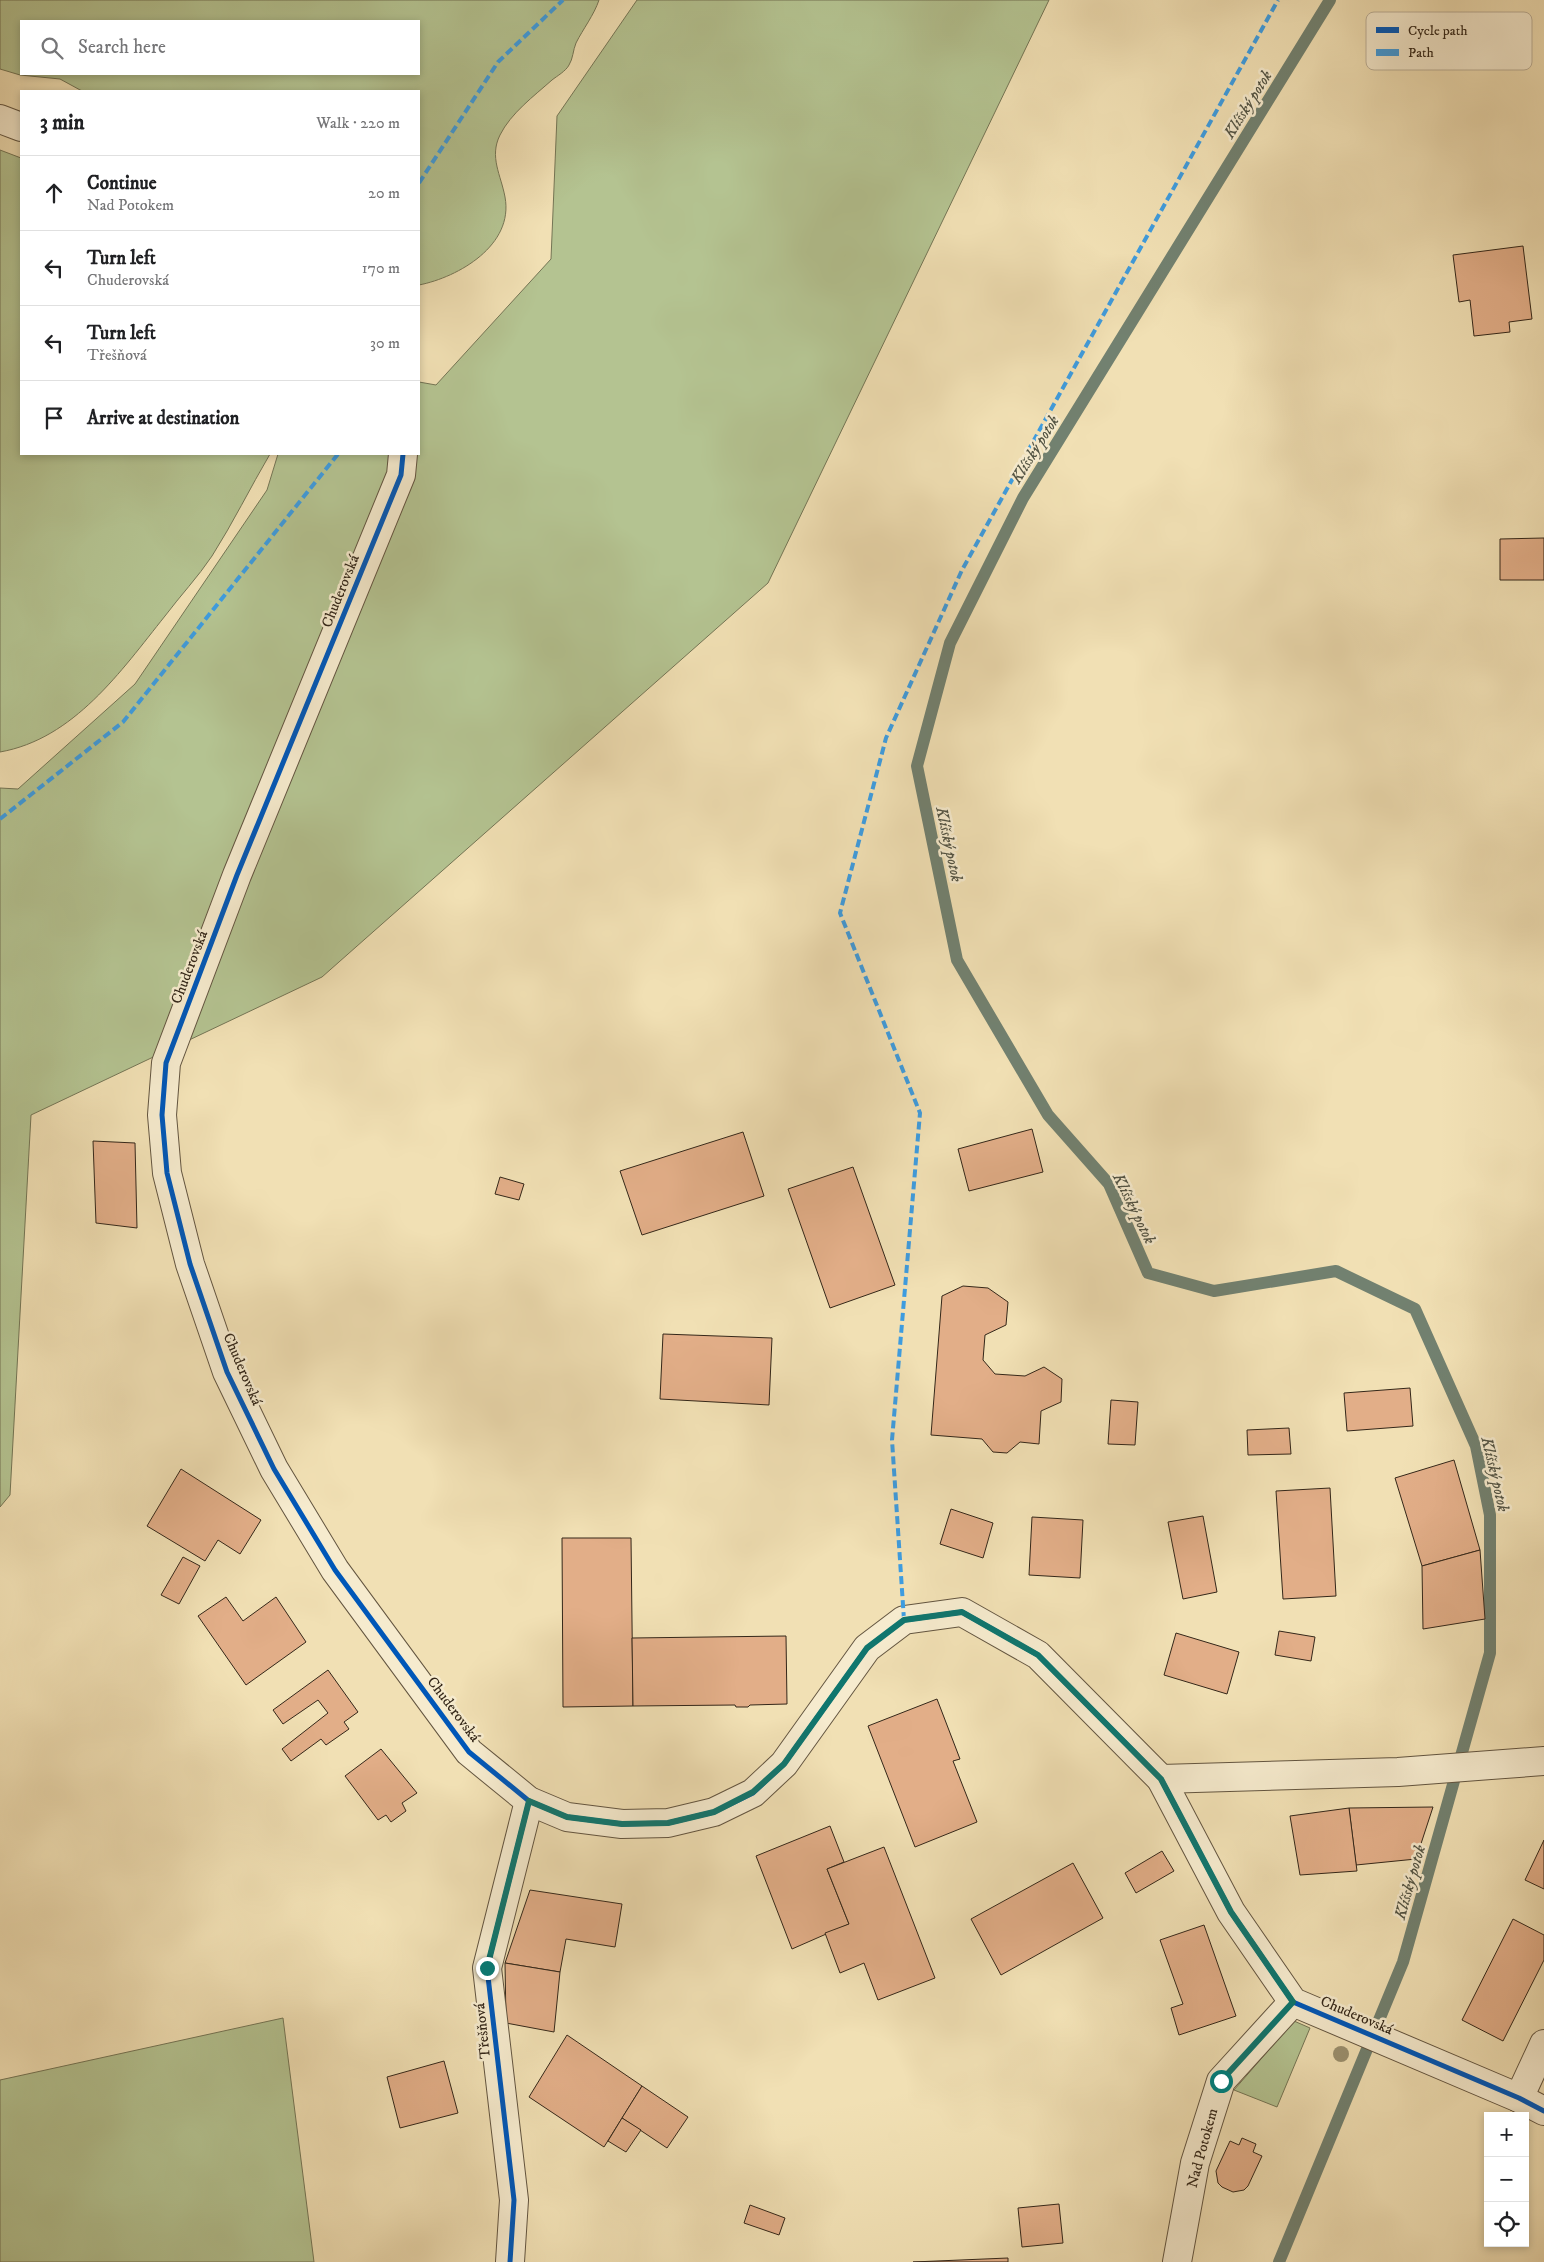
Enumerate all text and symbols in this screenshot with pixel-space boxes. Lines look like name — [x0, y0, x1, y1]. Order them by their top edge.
legend — [1366, 12, 1532, 70]
search box — [20, 20, 420, 75]
text: Cycle path — [1408, 22, 1468, 40]
icon: search — [38, 34, 66, 62]
text: Search here — [78, 36, 166, 59]
text: Path — [1408, 44, 1435, 62]
water label: Klíšský potok — [1219, 67, 1277, 143]
text: 3 min — [40, 110, 85, 136]
text: Walk · 220 m — [316, 113, 400, 133]
text: Continue — [87, 172, 157, 195]
icon: ahead — [40, 179, 68, 207]
text: 20 m — [368, 183, 400, 203]
text: Nad Potokem — [87, 195, 174, 215]
text: Turn left — [87, 247, 156, 270]
icon: left — [40, 254, 68, 282]
text: 170 m — [362, 258, 400, 278]
text: Chuderovská — [87, 270, 169, 290]
text: Turn left — [87, 322, 156, 345]
icon: left — [40, 329, 68, 357]
text: 30 m — [370, 333, 400, 353]
text: Třešňová — [87, 345, 147, 365]
icon: arrive — [40, 404, 68, 432]
text: Arrive at destination — [87, 407, 239, 430]
water label: Klíšský potok — [1006, 412, 1064, 488]
street label: Chuderovská — [317, 551, 364, 630]
water label: Klíšský potok — [931, 804, 967, 884]
street label: Chuderovská — [167, 927, 212, 1007]
water label: Klíšský potok — [1108, 1169, 1160, 1247]
street label: Chuderovská — [219, 1330, 267, 1409]
water label: Klíšský potok — [1476, 1434, 1513, 1514]
street label: Chuderovská — [423, 1673, 485, 1746]
water label: Klíšský potok — [1390, 1843, 1430, 1923]
route end — [476, 1957, 499, 1980]
street label: Chuderovská — [1318, 1992, 1397, 2039]
street label: Třešňová — [470, 2001, 495, 2060]
route start — [1210, 2070, 1233, 2093]
street label: Nad Potokem — [1183, 2106, 1222, 2190]
map controls — [1484, 2112, 1529, 2247]
button: + — [1484, 2112, 1529, 2157]
button: − — [1484, 2157, 1529, 2202]
button: locate — [1484, 2202, 1529, 2247]

